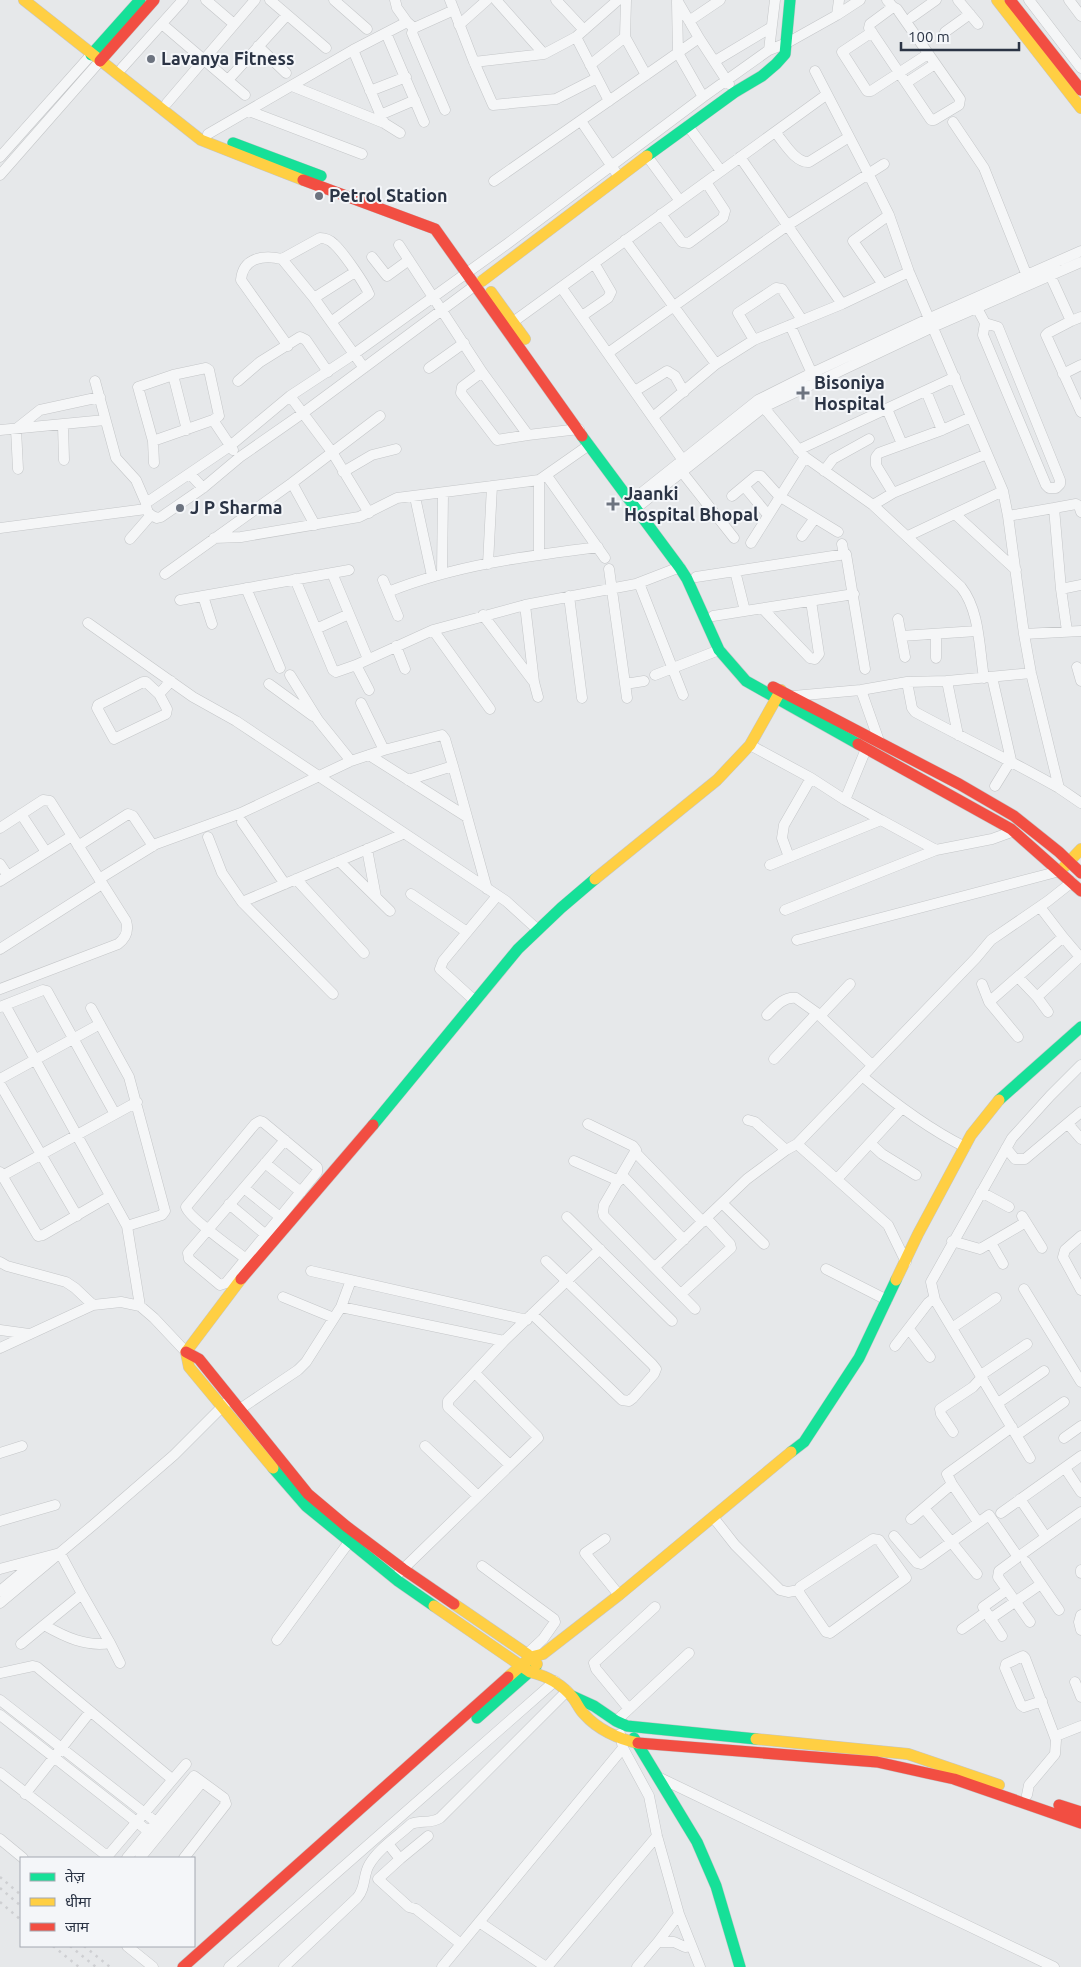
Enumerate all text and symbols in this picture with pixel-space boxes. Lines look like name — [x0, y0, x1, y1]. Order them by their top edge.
scale bar — [901, 20, 1018, 52]
text: 100 m — [908, 28, 950, 45]
place label: Lavanya Fitness — [161, 48, 294, 68]
marker: Lavanya Fitness — [145, 53, 157, 65]
place label: Petrol Station — [329, 185, 448, 205]
marker: Petrol Station — [313, 190, 325, 202]
place label: Bisoniya Hospital — [814, 372, 885, 413]
marker: Bisoniya Hospital — [796, 386, 810, 400]
place label: Jaanki Hospital Bhopal — [624, 483, 759, 524]
place label: J P Sharma — [190, 497, 283, 517]
marker: Jaanki Hospital Bhopal — [606, 497, 620, 511]
marker: J P Sharma — [174, 502, 186, 514]
legend — [20, 1857, 195, 1947]
text: तेज़ — [65, 1868, 86, 1885]
text: धीमा — [65, 1893, 92, 1910]
text: जाम — [65, 1918, 90, 1935]

